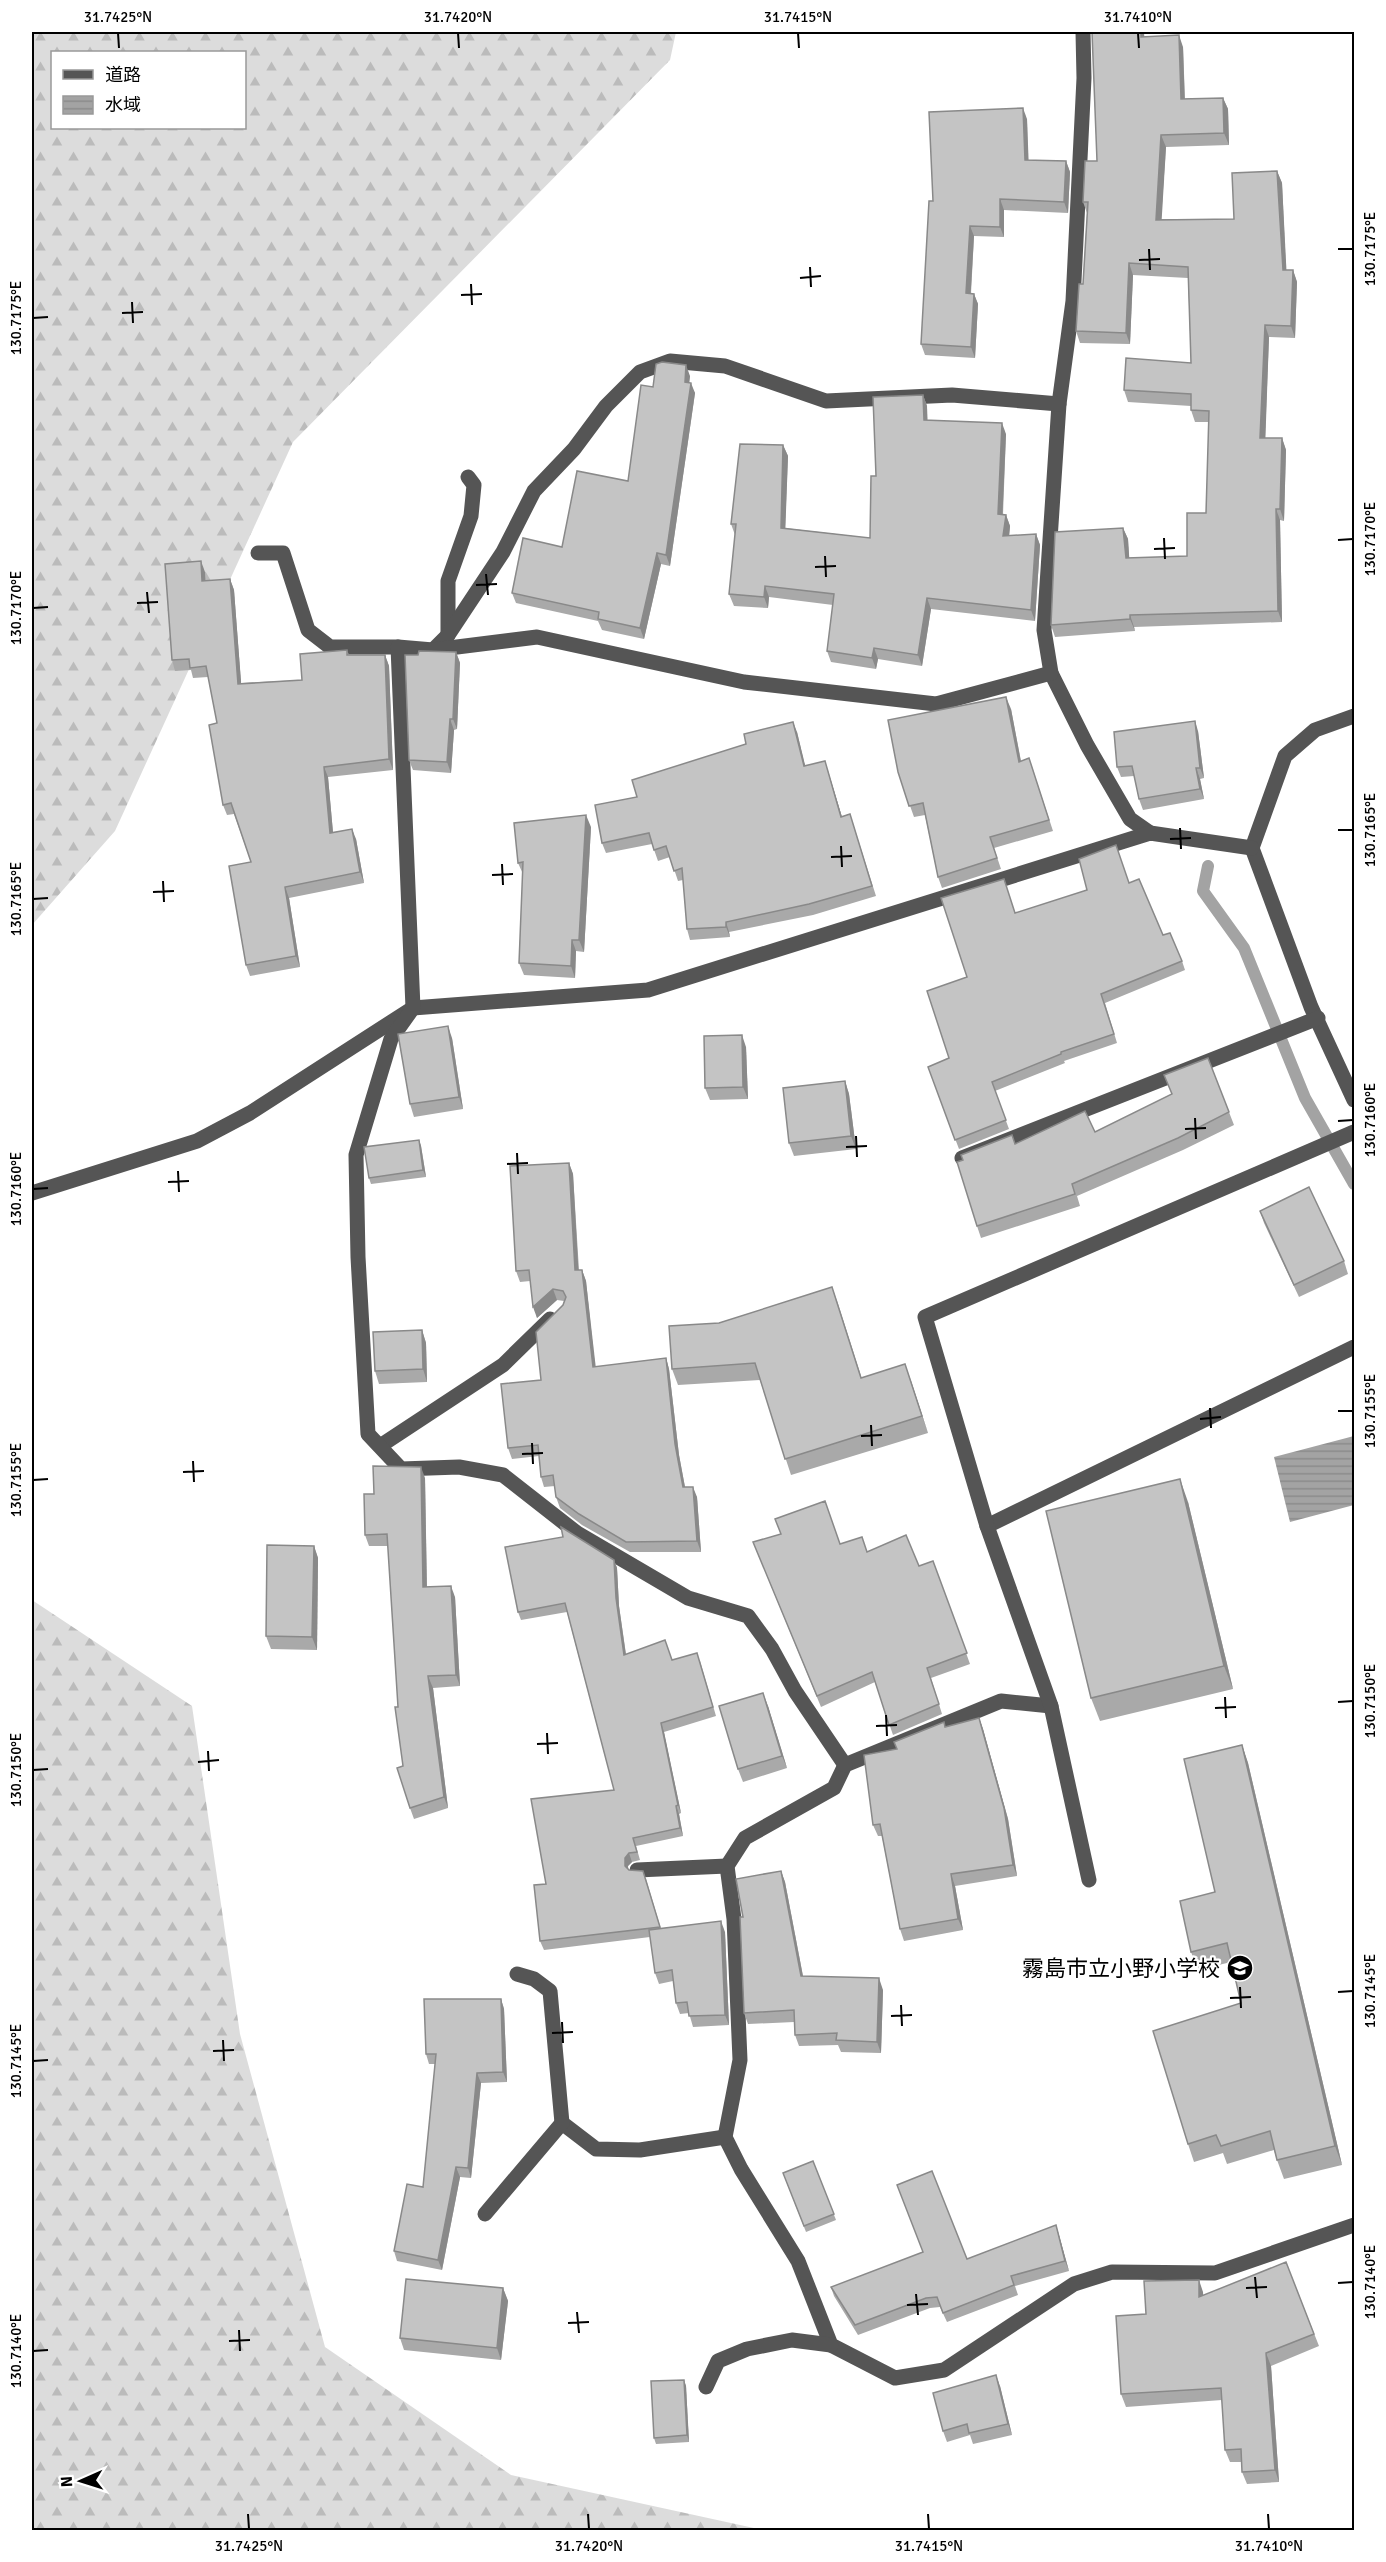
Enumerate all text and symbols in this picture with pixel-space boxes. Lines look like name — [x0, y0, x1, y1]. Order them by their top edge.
text: 31.7425°N — [84, 8, 152, 26]
text: 31.7420°N — [424, 8, 492, 26]
text: 31.7415°N — [764, 8, 832, 26]
text: 31.7410°N — [1104, 8, 1172, 26]
legend — [51, 51, 246, 129]
text: 道路 — [105, 64, 141, 86]
text: 水域 — [105, 94, 141, 116]
text: 130.7175°E — [1361, 212, 1379, 286]
text: 130.7175°E — [7, 281, 25, 355]
text: 130.7170°E — [1361, 502, 1379, 576]
text: 130.7170°E — [7, 571, 25, 645]
text: 130.7165°E — [1361, 793, 1379, 867]
text: 130.7165°E — [7, 862, 25, 936]
text: 130.7160°E — [1361, 1083, 1379, 1157]
text: 130.7160°E — [7, 1152, 25, 1226]
text: 130.7155°E — [1361, 1374, 1379, 1448]
text: 130.7155°E — [7, 1443, 25, 1517]
text: 130.7150°E — [1361, 1664, 1379, 1738]
text: 130.7150°E — [7, 1733, 25, 1807]
school or university icon: 霧島市立小野小学校 — [1225, 1953, 1255, 1983]
text: 130.7145°E — [1361, 1954, 1379, 2028]
place label: 霧島市立小野小学校 — [1022, 1955, 1220, 1982]
text: 130.7145°E — [7, 2024, 25, 2098]
text: 130.7140°E — [1361, 2245, 1379, 2319]
text: 130.7140°E — [7, 2314, 25, 2388]
north arrow — [51, 2451, 111, 2511]
text: N — [57, 2476, 77, 2488]
text: 31.7425°N — [215, 2537, 283, 2555]
text: 31.7420°N — [555, 2537, 623, 2555]
text: 31.7415°N — [895, 2537, 963, 2555]
text: 31.7410°N — [1235, 2537, 1303, 2555]

